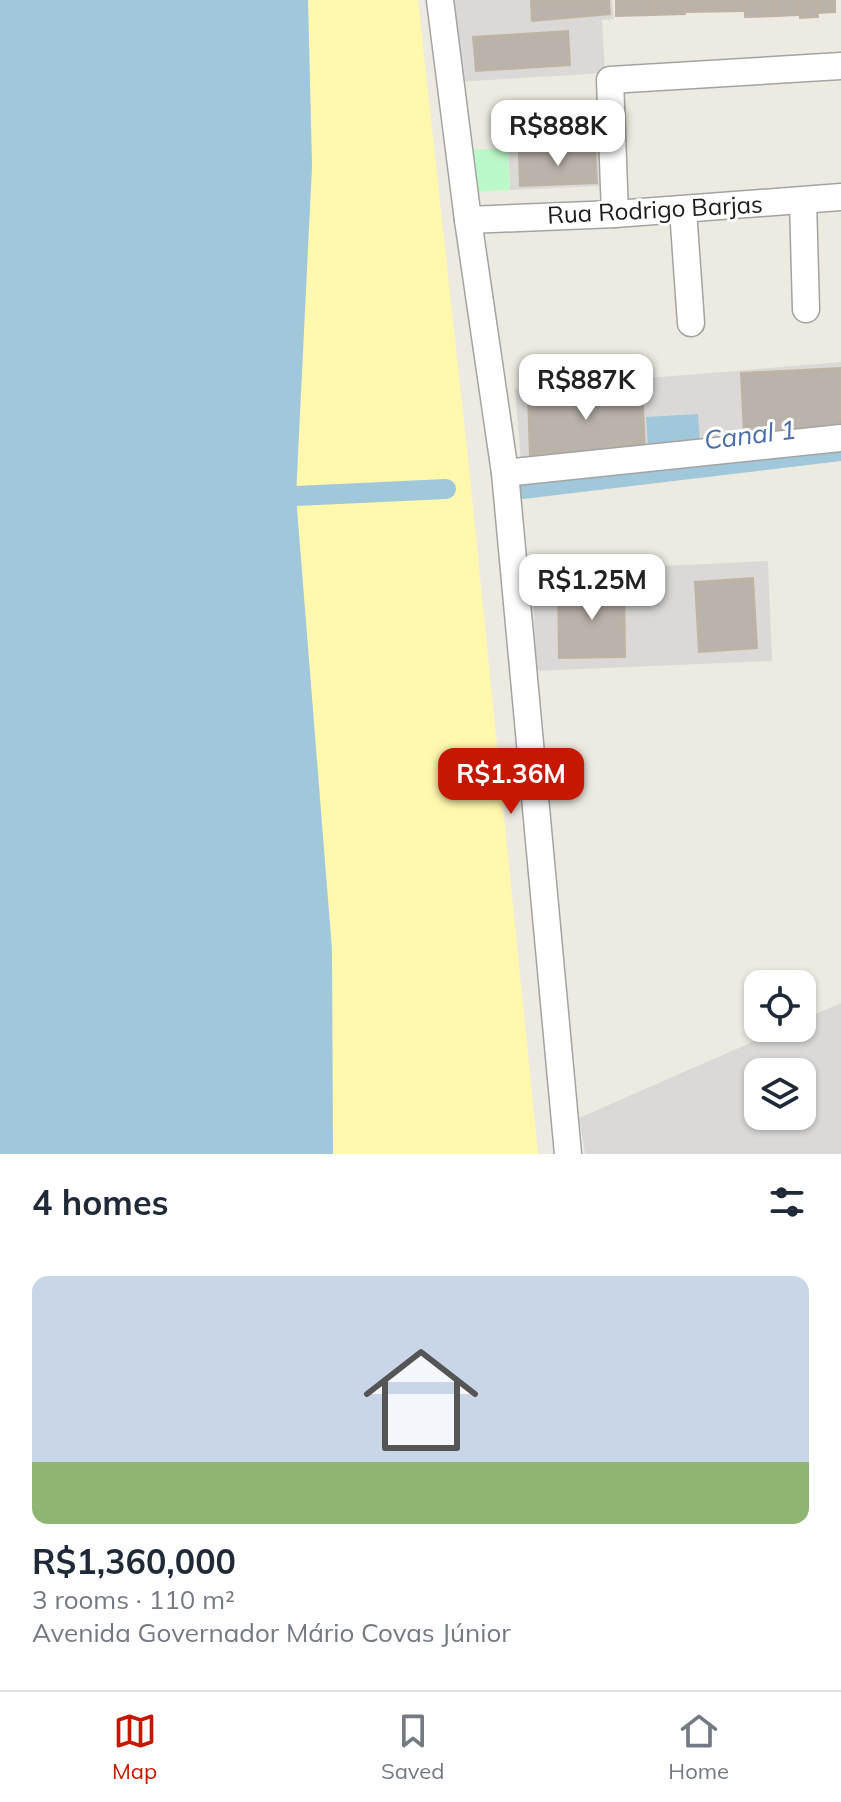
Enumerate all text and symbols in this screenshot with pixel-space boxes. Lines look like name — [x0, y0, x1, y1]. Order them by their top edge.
pin: R$888K — [493, 100, 623, 168]
text: R$888K — [509, 109, 607, 142]
street label: Rua Rodrigo Barjas — [546, 188, 764, 230]
pin: R$887K — [521, 354, 651, 422]
text: R$887K — [537, 363, 635, 396]
water label: Canal 1 — [702, 412, 798, 457]
pin: R$1.25M — [518, 554, 666, 622]
text: R$1.25M — [537, 563, 647, 596]
pin: R$1.36M — [437, 748, 585, 816]
text: R$1.36M — [456, 757, 566, 790]
map controls — [744, 970, 816, 1130]
button: locate — [744, 970, 816, 1042]
button: layers — [744, 1058, 816, 1130]
icon: filters — [765, 1180, 809, 1224]
text: 4 homes — [32, 1181, 169, 1224]
icon: home — [349, 1328, 493, 1472]
text: R$1,360,000 — [32, 1540, 236, 1583]
text: 3 rooms · 110 m² — [32, 1583, 235, 1616]
text: Avenida Governador Mário Covas Júnior — [32, 1616, 511, 1649]
tab: Map — [112, 1709, 157, 1785]
tab: Saved — [381, 1709, 445, 1785]
tab: Home — [668, 1709, 729, 1785]

